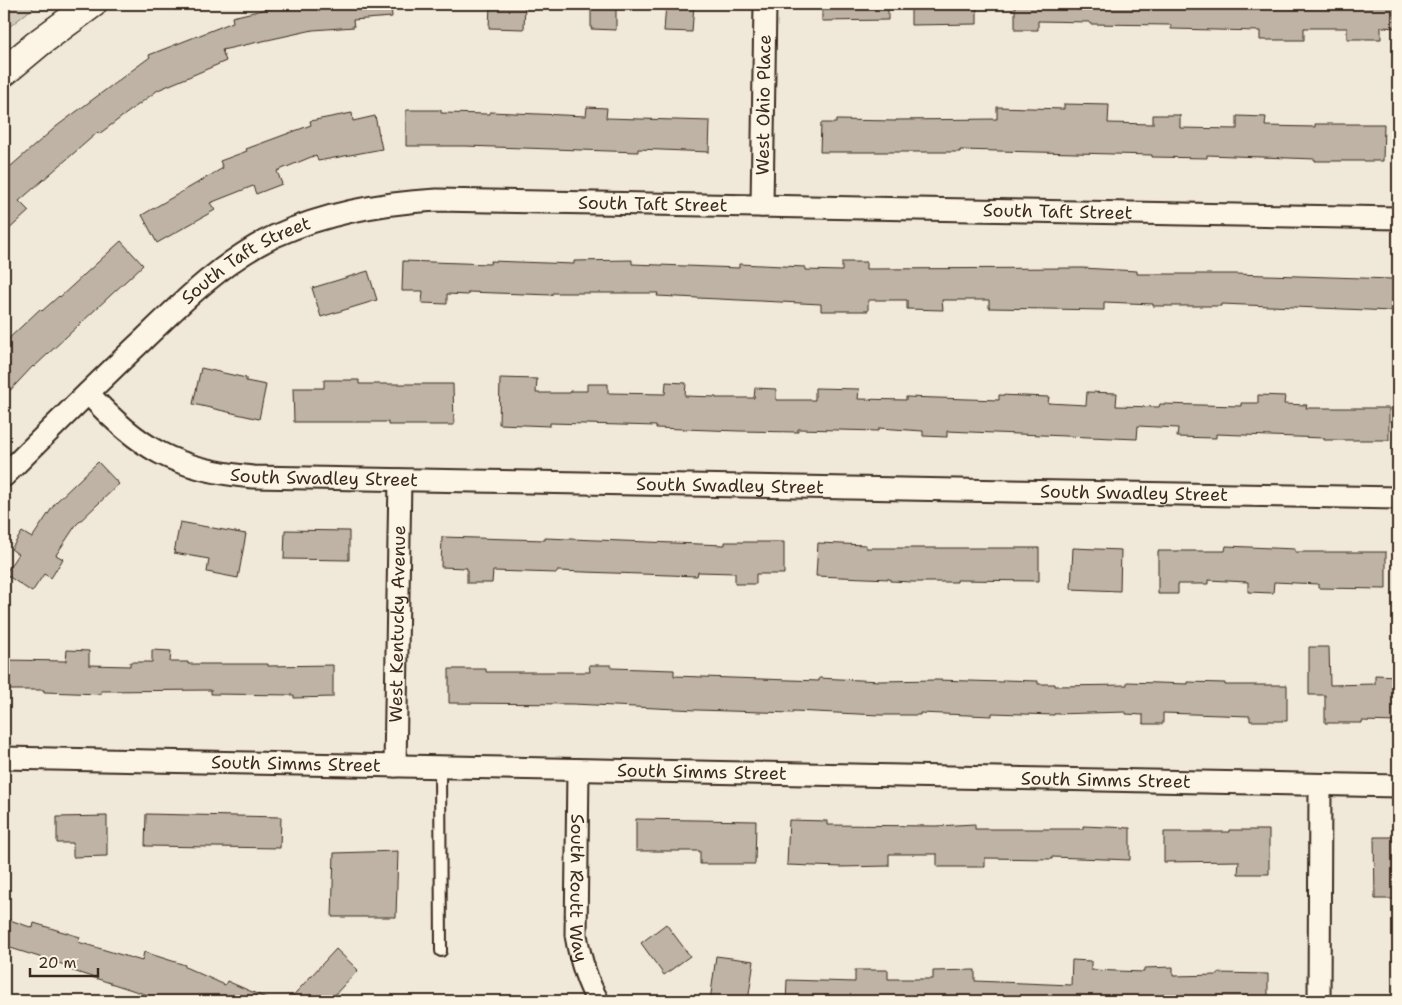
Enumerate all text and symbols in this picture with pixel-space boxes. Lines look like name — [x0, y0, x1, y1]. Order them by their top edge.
street label: West Ohio Place — [750, 34, 777, 176]
street label: South Taft Street — [578, 191, 728, 217]
street label: South Taft Street — [983, 198, 1133, 225]
street label: South Taft Street — [176, 211, 314, 310]
street label: South Swadley Street — [229, 462, 418, 492]
street label: South Swadley Street — [636, 472, 824, 499]
street label: South Swadley Street — [1040, 479, 1228, 507]
street label: West Kentucky Avenue — [384, 525, 411, 723]
street label: South Simms Street — [211, 750, 381, 778]
street label: South Simms Street — [617, 758, 787, 786]
street label: South Simms Street — [1021, 766, 1191, 794]
street label: South Routt Way — [564, 814, 593, 965]
scale bar — [30, 945, 98, 977]
text: 20 m — [38, 953, 77, 973]

